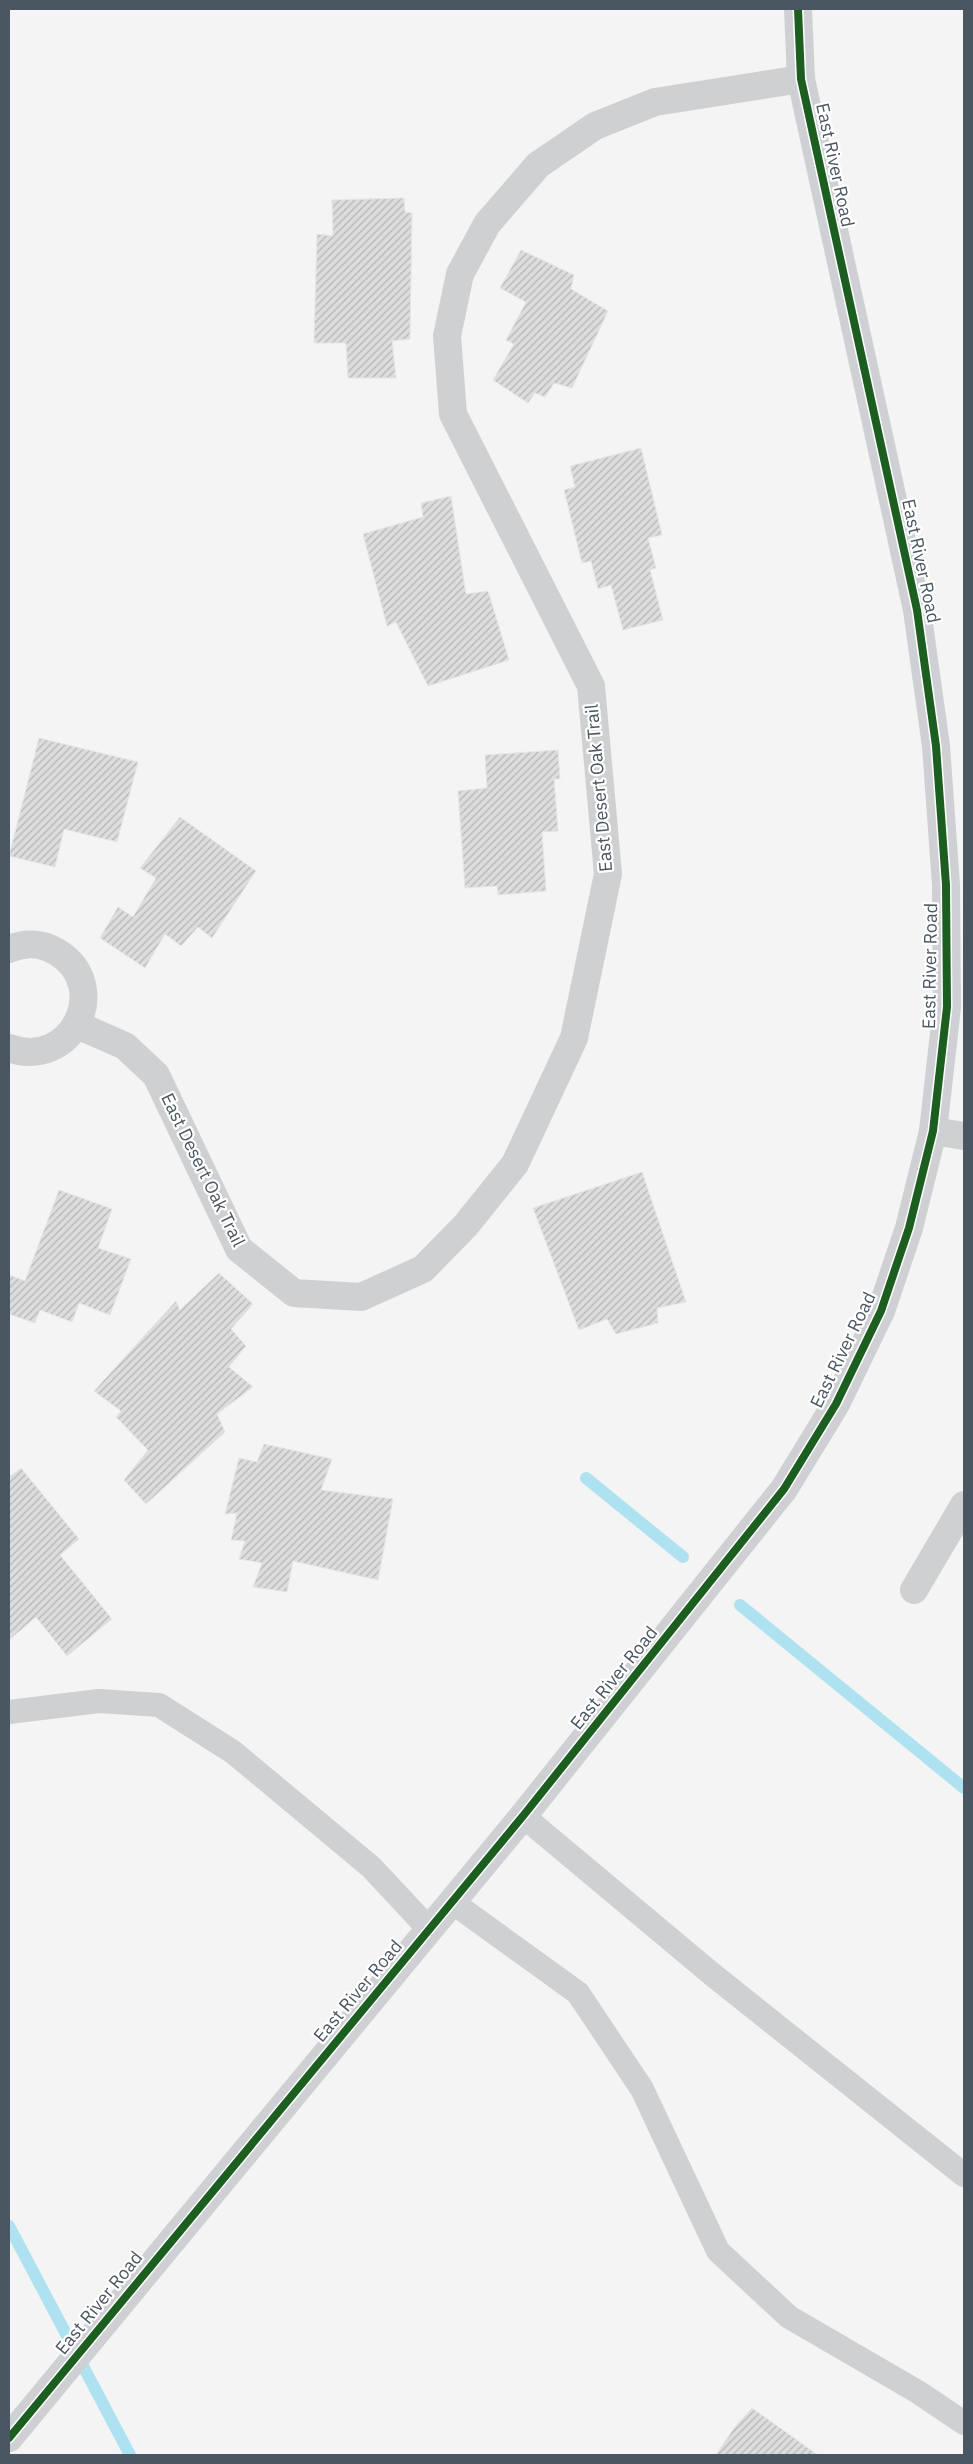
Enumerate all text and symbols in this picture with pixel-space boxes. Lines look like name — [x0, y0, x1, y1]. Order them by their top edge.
street label: East River Road — [811, 101, 860, 229]
street label: East River Road — [897, 497, 946, 625]
street label: East Desert Oak Trail — [580, 703, 617, 873]
street label: East River Road — [917, 903, 942, 1029]
street label: East Desert Oak Trail — [156, 1089, 251, 1251]
street label: East River Road — [805, 1288, 881, 1412]
street label: East River Road — [565, 1621, 662, 1734]
street label: East River Road — [308, 1935, 407, 2046]
street label: East River Road — [50, 2246, 147, 2359]

